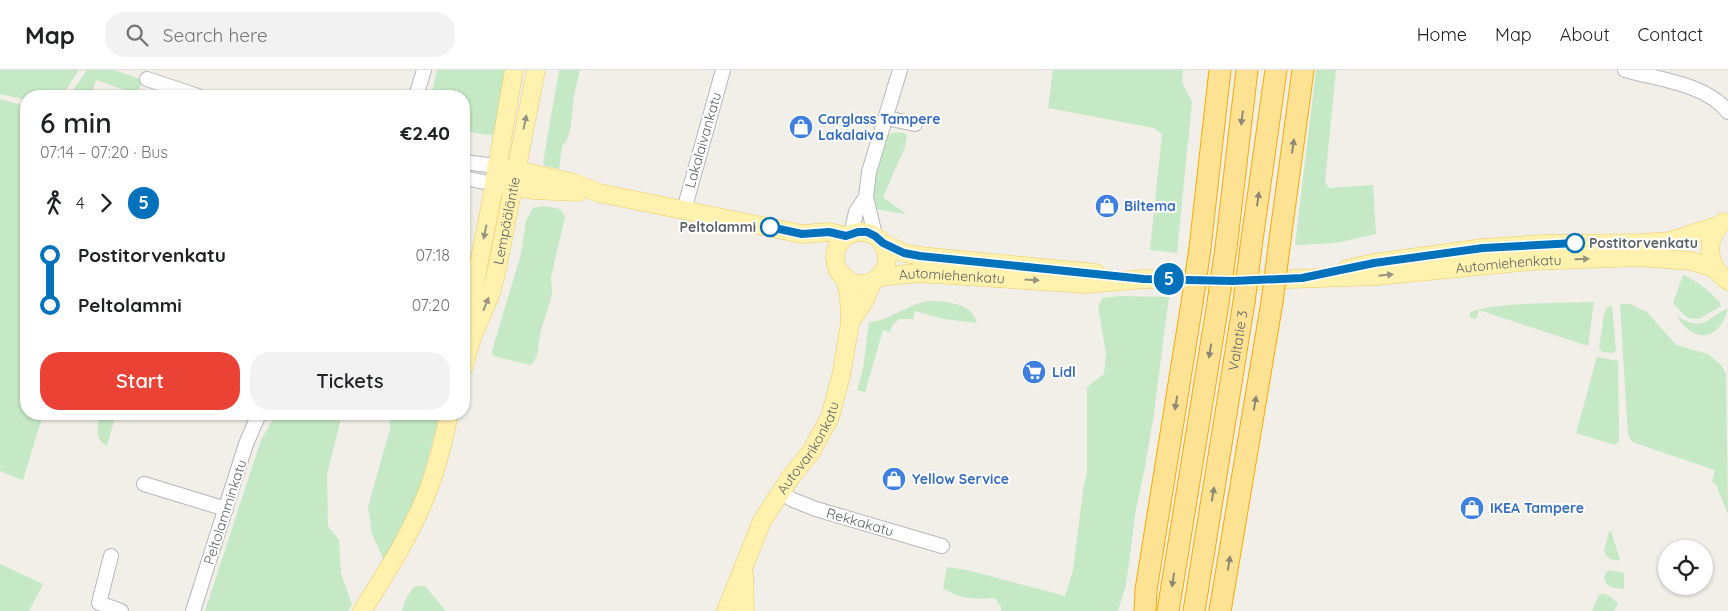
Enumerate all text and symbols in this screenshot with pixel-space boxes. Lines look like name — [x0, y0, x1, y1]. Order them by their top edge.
search box — [105, 12, 455, 57]
text: Map — [25, 20, 75, 50]
icon: search — [123, 21, 151, 49]
text: Search here — [163, 23, 268, 47]
text: Home — [1417, 23, 1467, 46]
text: Map — [1495, 23, 1532, 46]
text: About — [1560, 23, 1610, 46]
text: Contact — [1638, 23, 1703, 46]
street label: Lakalaivankatu — [681, 90, 725, 190]
text: 6 min — [40, 105, 112, 140]
place label: Carglass Tampere Lakalaiva — [818, 110, 941, 144]
one-way arrow — [1238, 111, 1246, 127]
one-way arrow — [521, 114, 529, 130]
shop icon: Carglass Tampere Lakalaiva — [788, 114, 814, 140]
text: €2.40 — [400, 121, 450, 145]
one-way arrow — [1289, 138, 1297, 154]
text: 07:14 – 07:20 · Bus — [40, 142, 168, 162]
street label: Lempääläntie — [489, 175, 524, 266]
icon: walk — [40, 189, 68, 217]
icon: forward — [92, 189, 120, 217]
text: 5 — [138, 191, 149, 214]
one-way arrow — [1255, 191, 1263, 207]
text: 4 — [76, 193, 84, 213]
shop icon: Biltema — [1094, 193, 1120, 219]
place label: Biltema — [1124, 197, 1176, 215]
marker: Peltolammi — [760, 217, 780, 237]
place label: Peltolammi — [680, 218, 756, 236]
one-way arrow — [480, 224, 488, 240]
marker: Postitorvenkatu — [1565, 233, 1585, 253]
place label: Postitorvenkatu — [1589, 234, 1698, 252]
text: Postitorvenkatu — [78, 243, 226, 267]
text: 07:18 — [416, 245, 450, 265]
street label: Automiehenkatu — [1455, 251, 1562, 277]
one-way arrow — [1575, 254, 1591, 262]
line badge: 5 — [1153, 263, 1185, 295]
street label: Automiehenkatu — [898, 264, 1005, 288]
text: 5 — [1164, 267, 1174, 290]
one-way arrow — [1378, 271, 1394, 279]
one-way arrow — [1024, 277, 1040, 285]
text: Peltolammi — [78, 293, 182, 317]
text: 07:20 — [412, 295, 450, 315]
one-way arrow — [483, 297, 491, 311]
street label: Valtatie 3 — [1224, 309, 1252, 372]
one-way arrow — [1206, 343, 1214, 359]
button: Start — [40, 352, 240, 410]
button: Tickets — [250, 352, 450, 410]
supermarket icon: Lidl — [1021, 359, 1047, 385]
place label: Lidl — [1052, 363, 1076, 381]
one-way arrow — [1252, 394, 1260, 410]
one-way arrow — [1171, 396, 1179, 412]
street label: Autovarikonkatu — [773, 399, 843, 498]
street label: Peltolamminkatu — [200, 457, 250, 567]
shop icon: Yellow Service — [881, 466, 907, 492]
place label: Yellow Service — [912, 470, 1009, 488]
one-way arrow — [1209, 485, 1217, 501]
shop icon: IKEA Tampere — [1459, 495, 1485, 521]
place label: IKEA Tampere — [1490, 499, 1584, 517]
street label: Rekkakatu — [824, 504, 896, 540]
map controls — [1658, 540, 1713, 595]
button: locate — [1658, 540, 1713, 595]
one-way arrow — [1225, 555, 1233, 571]
one-way arrow — [1168, 573, 1176, 589]

